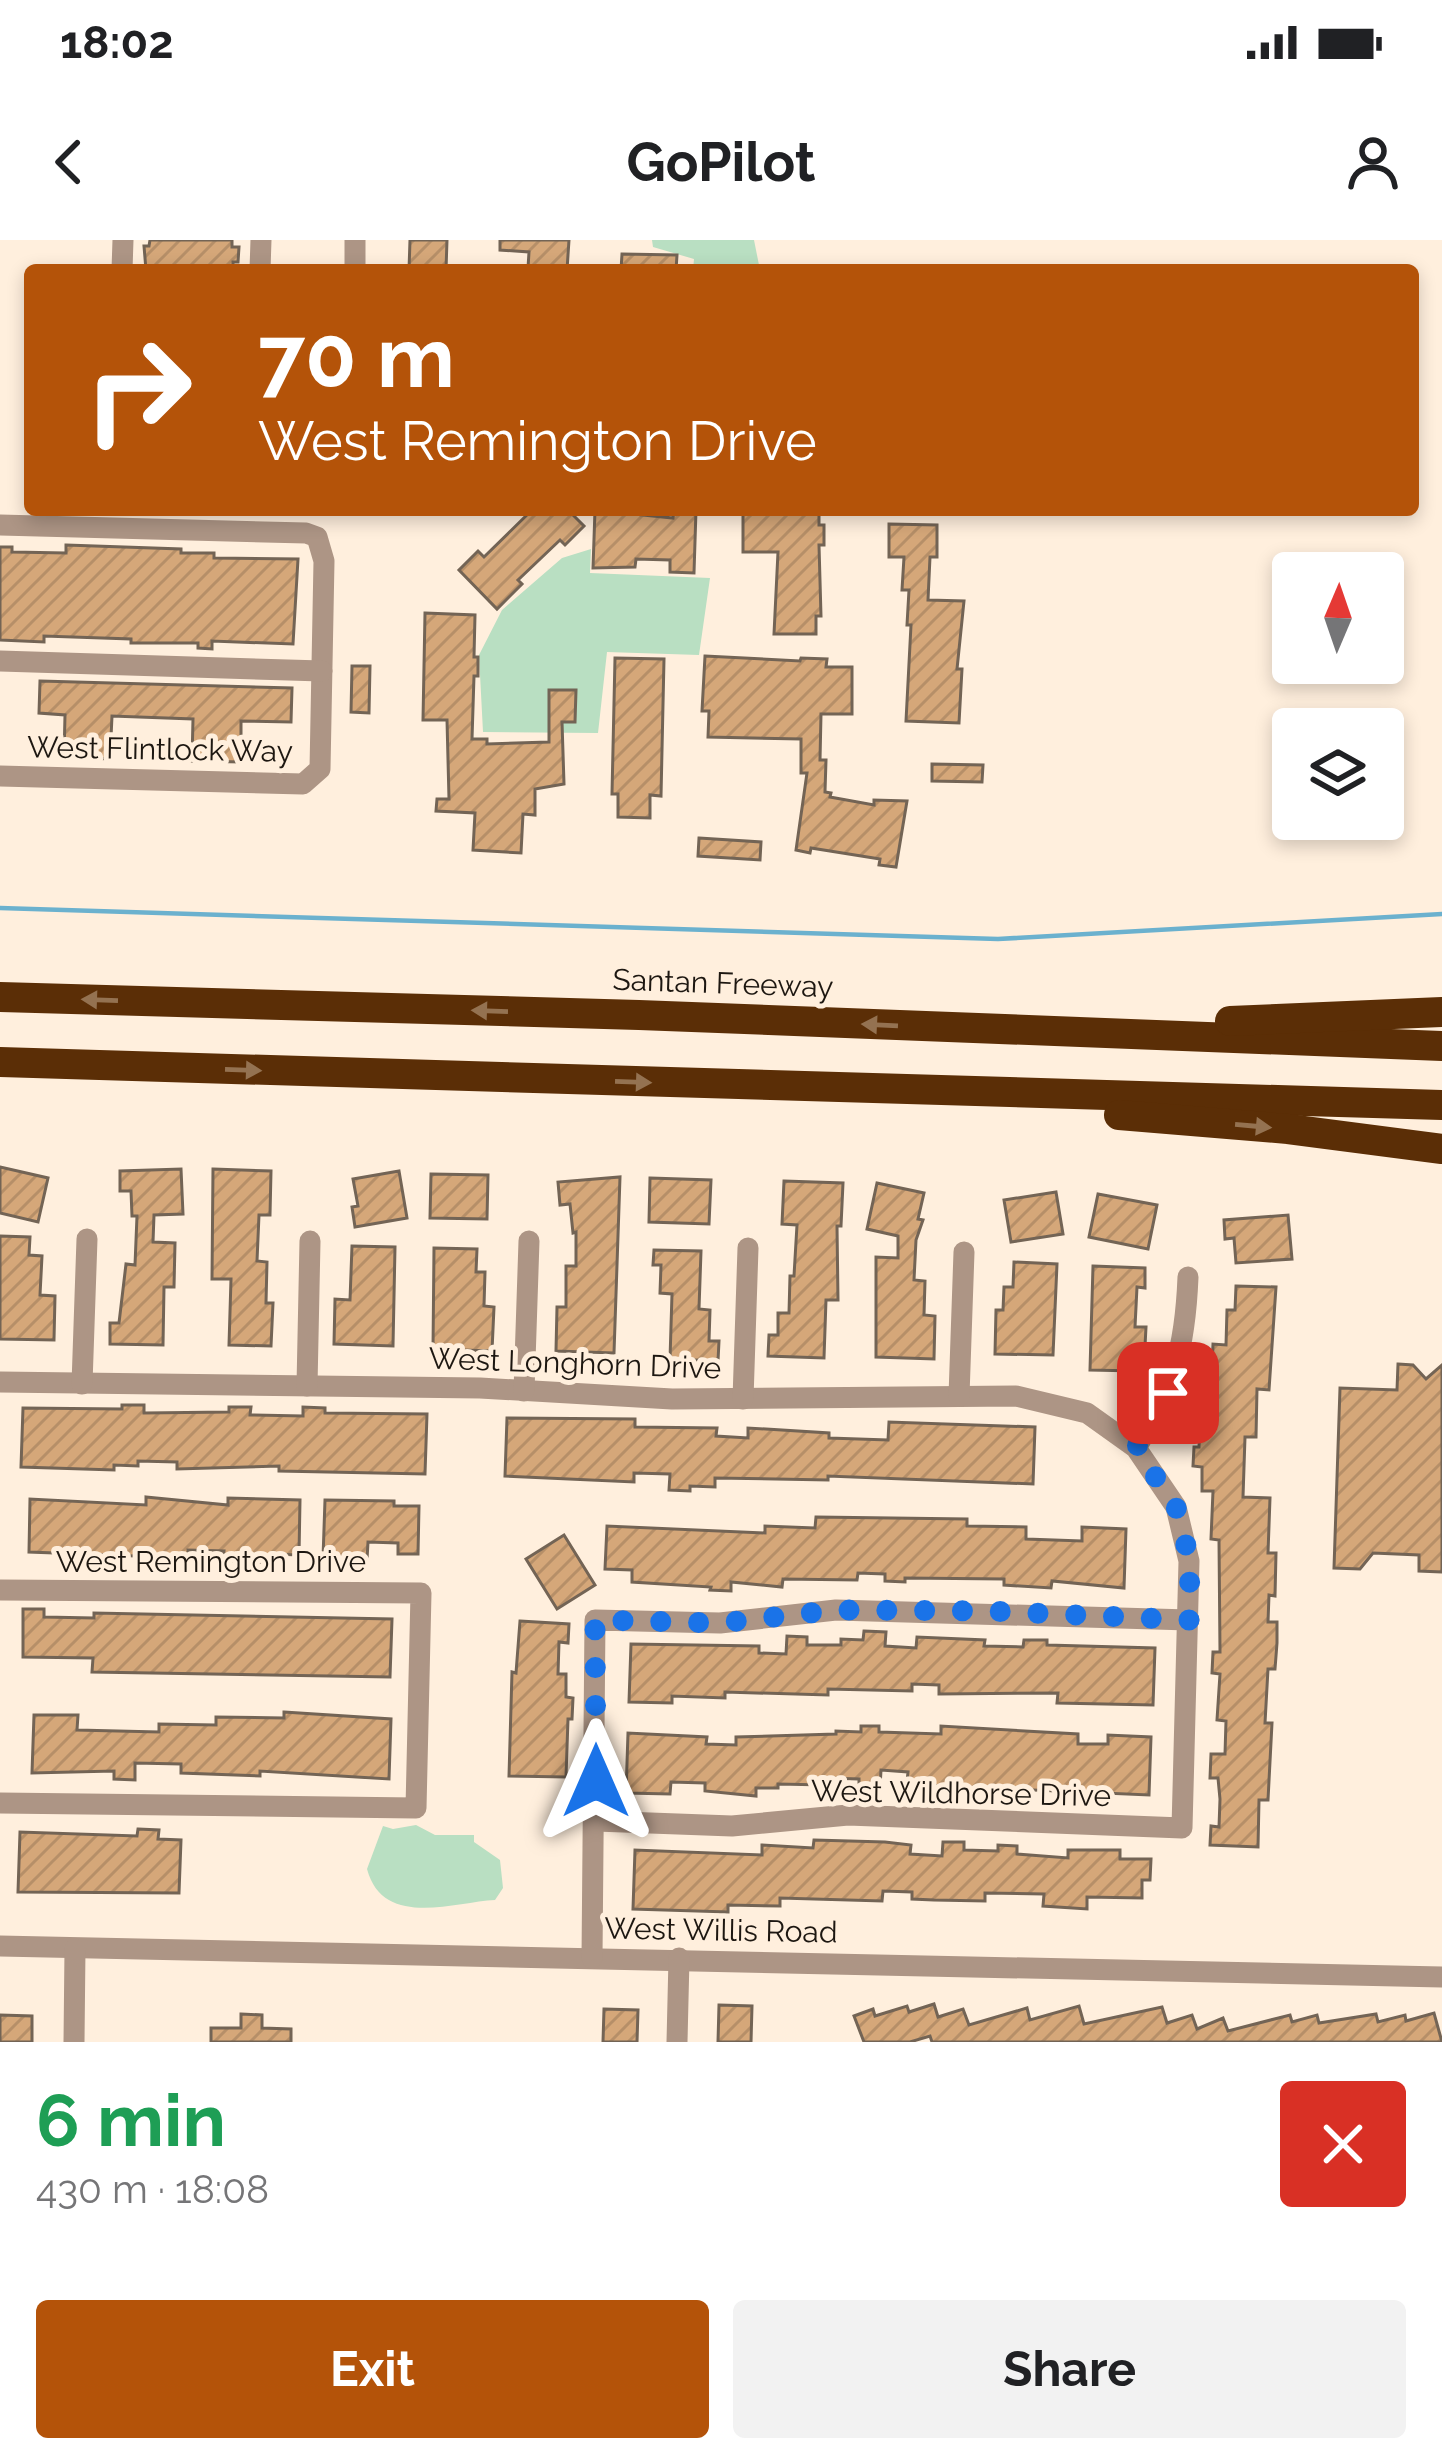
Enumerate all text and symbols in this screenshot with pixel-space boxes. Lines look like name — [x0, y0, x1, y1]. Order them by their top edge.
text: 18:02 — [60, 16, 174, 69]
icon: back — [36, 129, 102, 195]
icon: person — [1340, 129, 1406, 195]
text: GoPilot — [627, 130, 815, 194]
text: 70 m — [258, 308, 455, 407]
icon: right — [60, 312, 216, 468]
text: West Remington Drive — [258, 409, 817, 473]
north arrow — [1272, 552, 1404, 684]
map controls — [1272, 552, 1404, 840]
button: layers — [1272, 708, 1404, 840]
street label: West Flintlock Way — [27, 729, 293, 769]
street label: Santan Freeway — [612, 962, 834, 1004]
one-way arrow — [80, 991, 118, 1010]
one-way arrow — [470, 1001, 508, 1020]
one-way arrow — [860, 1016, 898, 1035]
one-way arrow — [225, 1060, 263, 1079]
one-way arrow — [615, 1072, 653, 1091]
one-way arrow — [1235, 1117, 1272, 1136]
street label: West Longhorn Drive — [428, 1340, 722, 1386]
pin — [1117, 1342, 1219, 1444]
icon: arrive — [1135, 1360, 1201, 1426]
street label: West Remington Drive — [56, 1544, 366, 1579]
position arrow — [533, 1718, 659, 1844]
street label: West Wildhorse Drive — [811, 1773, 1111, 1813]
street label: West Willis Road — [604, 1910, 838, 1950]
text: 6 min — [36, 2078, 226, 2163]
button: close — [1280, 2081, 1406, 2207]
text: 430 m · 18:08 — [36, 2166, 269, 2212]
button: Exit — [36, 2300, 709, 2438]
button: Share — [733, 2300, 1406, 2438]

